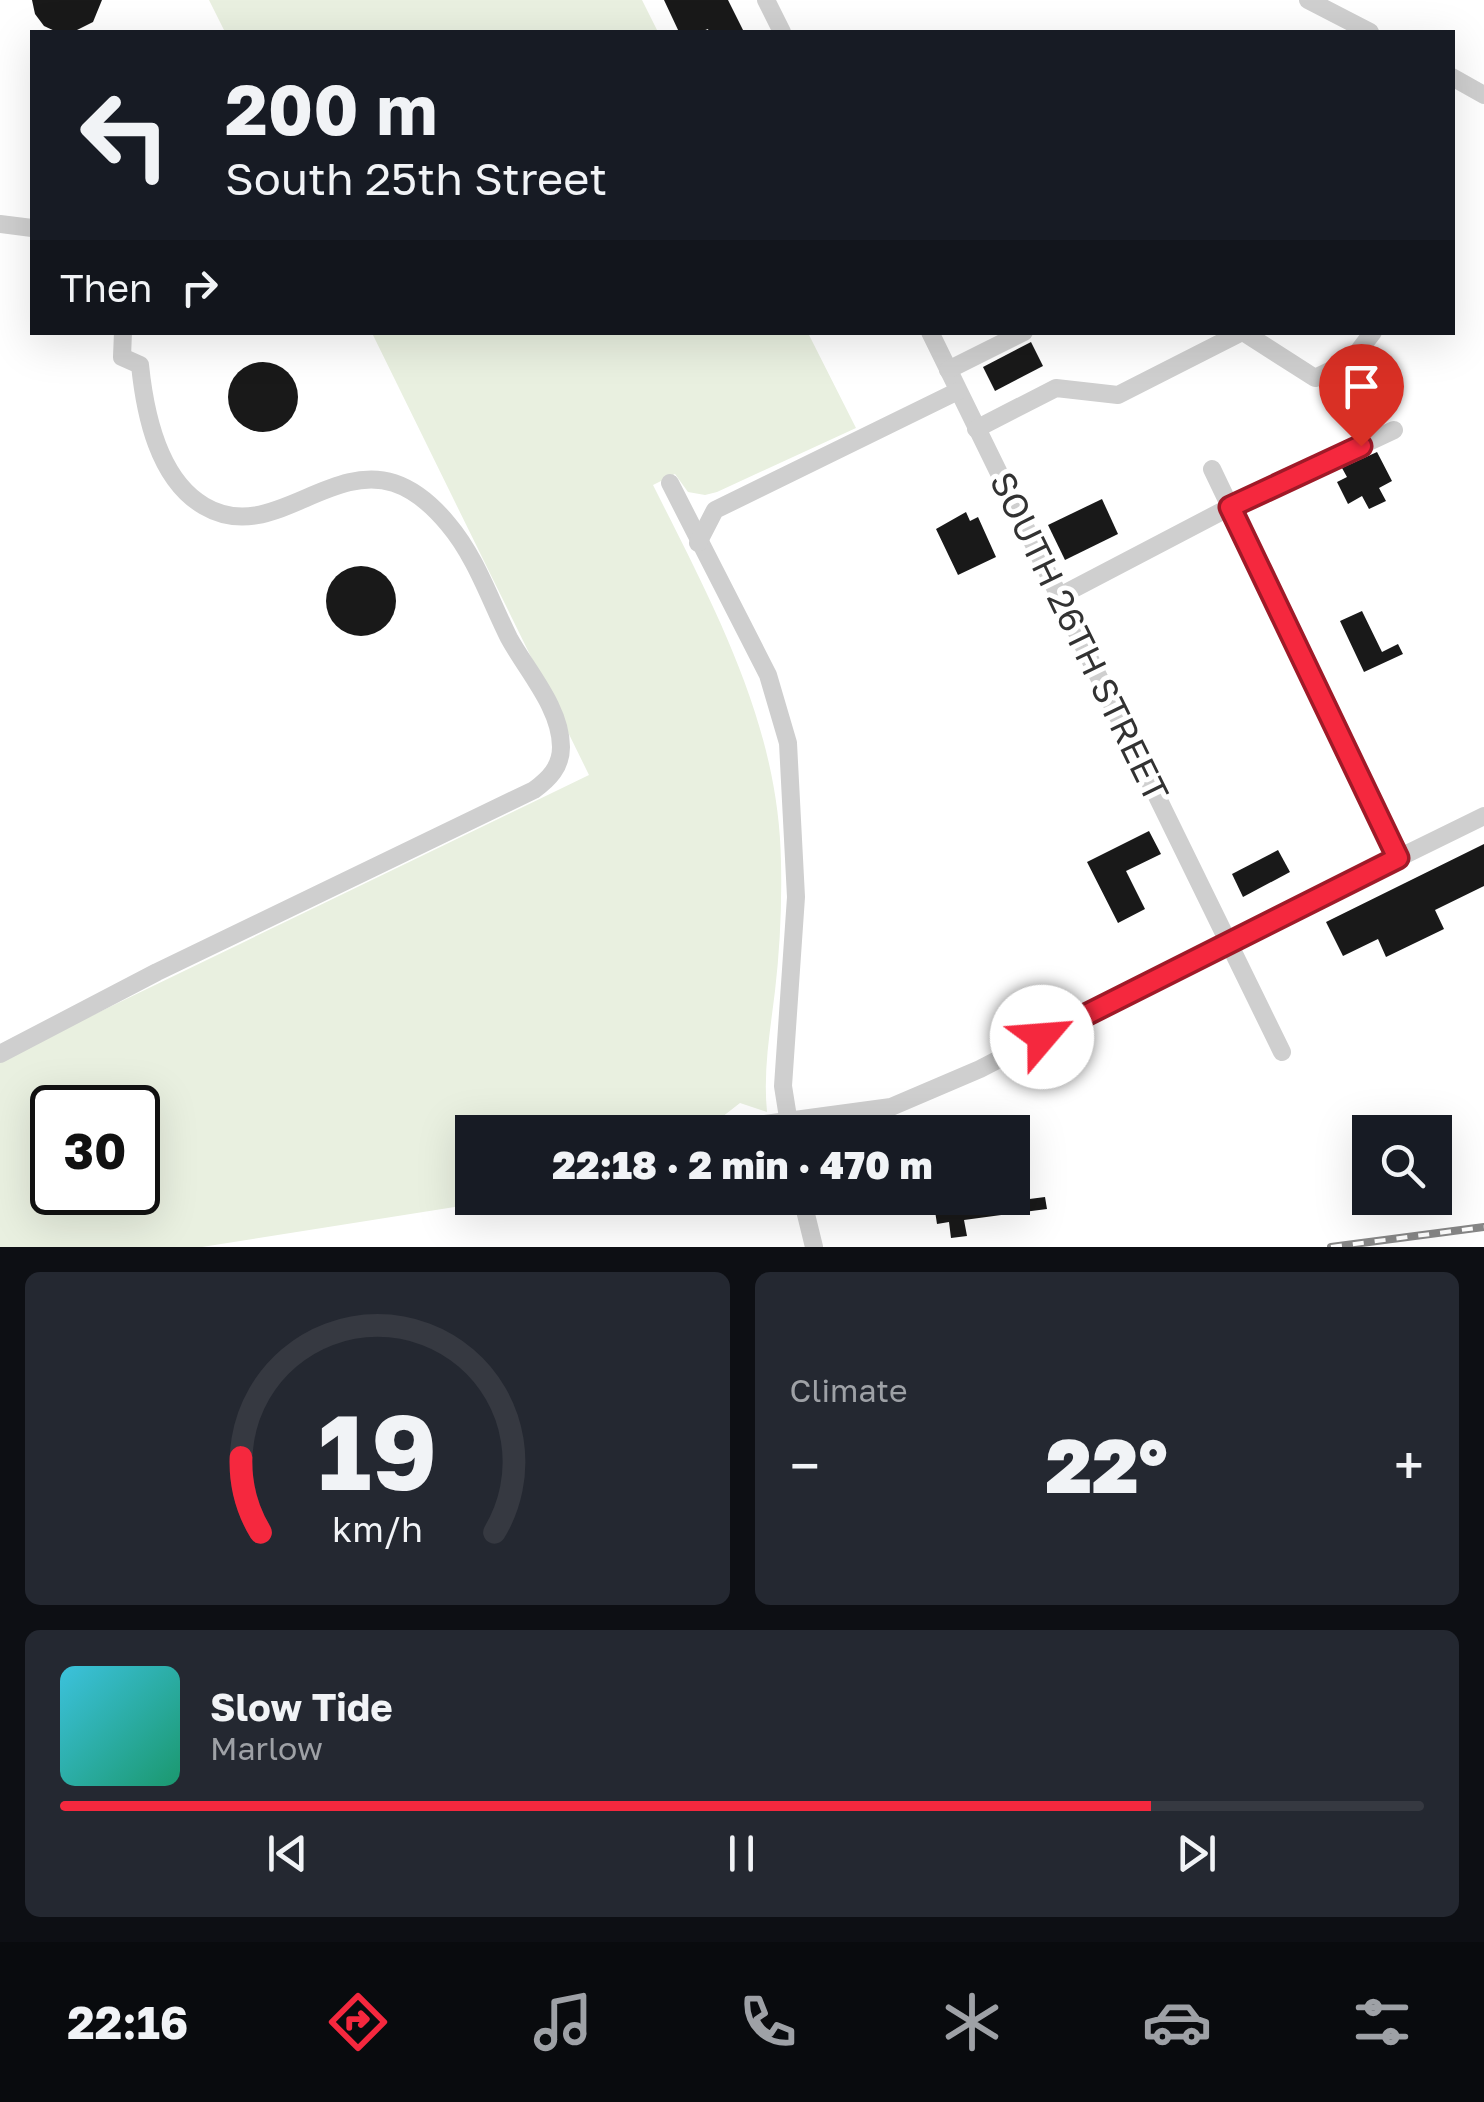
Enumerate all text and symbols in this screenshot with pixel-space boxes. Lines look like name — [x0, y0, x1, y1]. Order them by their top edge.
text: 200 m — [225, 66, 437, 150]
icon: left — [60, 70, 190, 200]
text: South 25th Street — [225, 151, 607, 205]
icon: right — [172, 260, 227, 315]
text: Then — [60, 265, 152, 310]
pin — [1319, 344, 1404, 447]
icon: arrive — [1334, 359, 1389, 414]
street label: SOUTH 26TH STREET — [982, 465, 1178, 808]
position arrow — [990, 985, 1094, 1089]
speed limit sign: 30 — [30, 1085, 160, 1215]
map controls — [1352, 1115, 1452, 1215]
button: search — [1352, 1115, 1452, 1215]
text: 22:18 · 2 min · 470 m — [552, 1142, 933, 1187]
text: Climate — [790, 1371, 908, 1409]
text: 19 — [317, 1388, 437, 1513]
text: 22° — [1046, 1419, 1168, 1510]
text: − — [790, 1432, 820, 1498]
text: + — [1394, 1432, 1424, 1498]
text: km/h — [332, 1507, 423, 1550]
text: Slow Tide — [210, 1684, 393, 1729]
text: Marlow — [210, 1729, 323, 1767]
icon: previous — [260, 1826, 315, 1881]
icon: pause — [714, 1826, 769, 1881]
icon: next — [1169, 1826, 1224, 1881]
icon: directions — [323, 1987, 393, 2057]
icon: music — [528, 1987, 598, 2057]
icon: phone — [733, 1987, 803, 2057]
icon: climate — [937, 1987, 1007, 2057]
icon: car — [1142, 1987, 1212, 2057]
icon: filters — [1347, 1987, 1417, 2057]
text: 22:16 — [67, 1995, 188, 2049]

